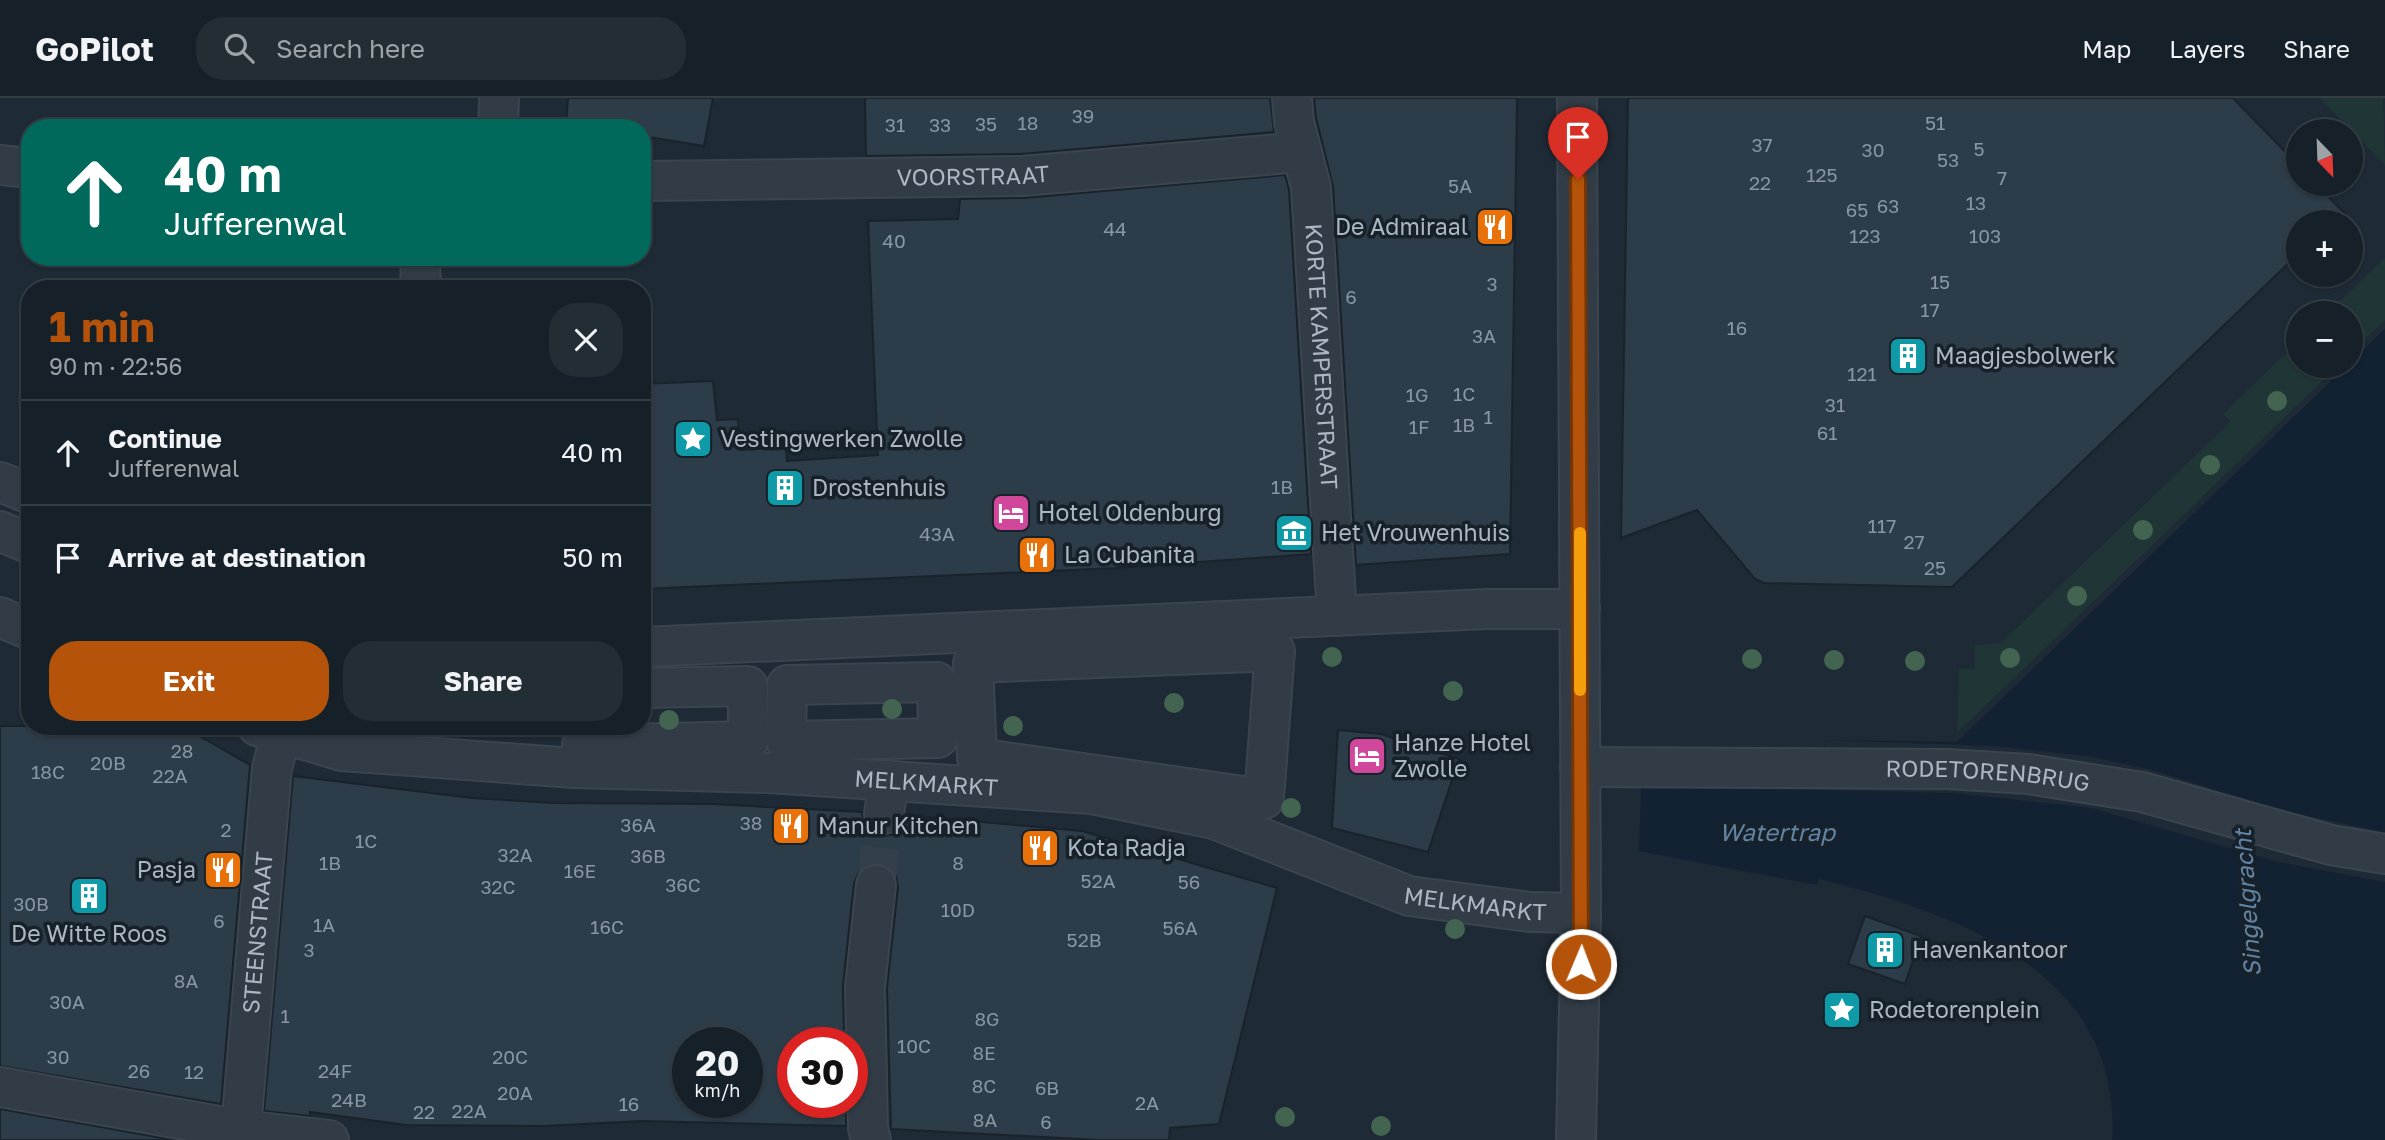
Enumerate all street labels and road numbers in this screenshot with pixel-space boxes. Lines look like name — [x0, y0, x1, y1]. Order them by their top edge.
street label: VOORSTRAAT — [896, 159, 1050, 191]
street label: KORTE KAMPERSTRAAT — [1300, 223, 1344, 490]
street label: RODETORENBRUG — [1885, 754, 2092, 797]
street label: MELKMARKT — [854, 764, 999, 801]
street label: STEENSTRAAT — [236, 851, 278, 1015]
street label: MELKMARKT — [1402, 880, 1547, 925]

